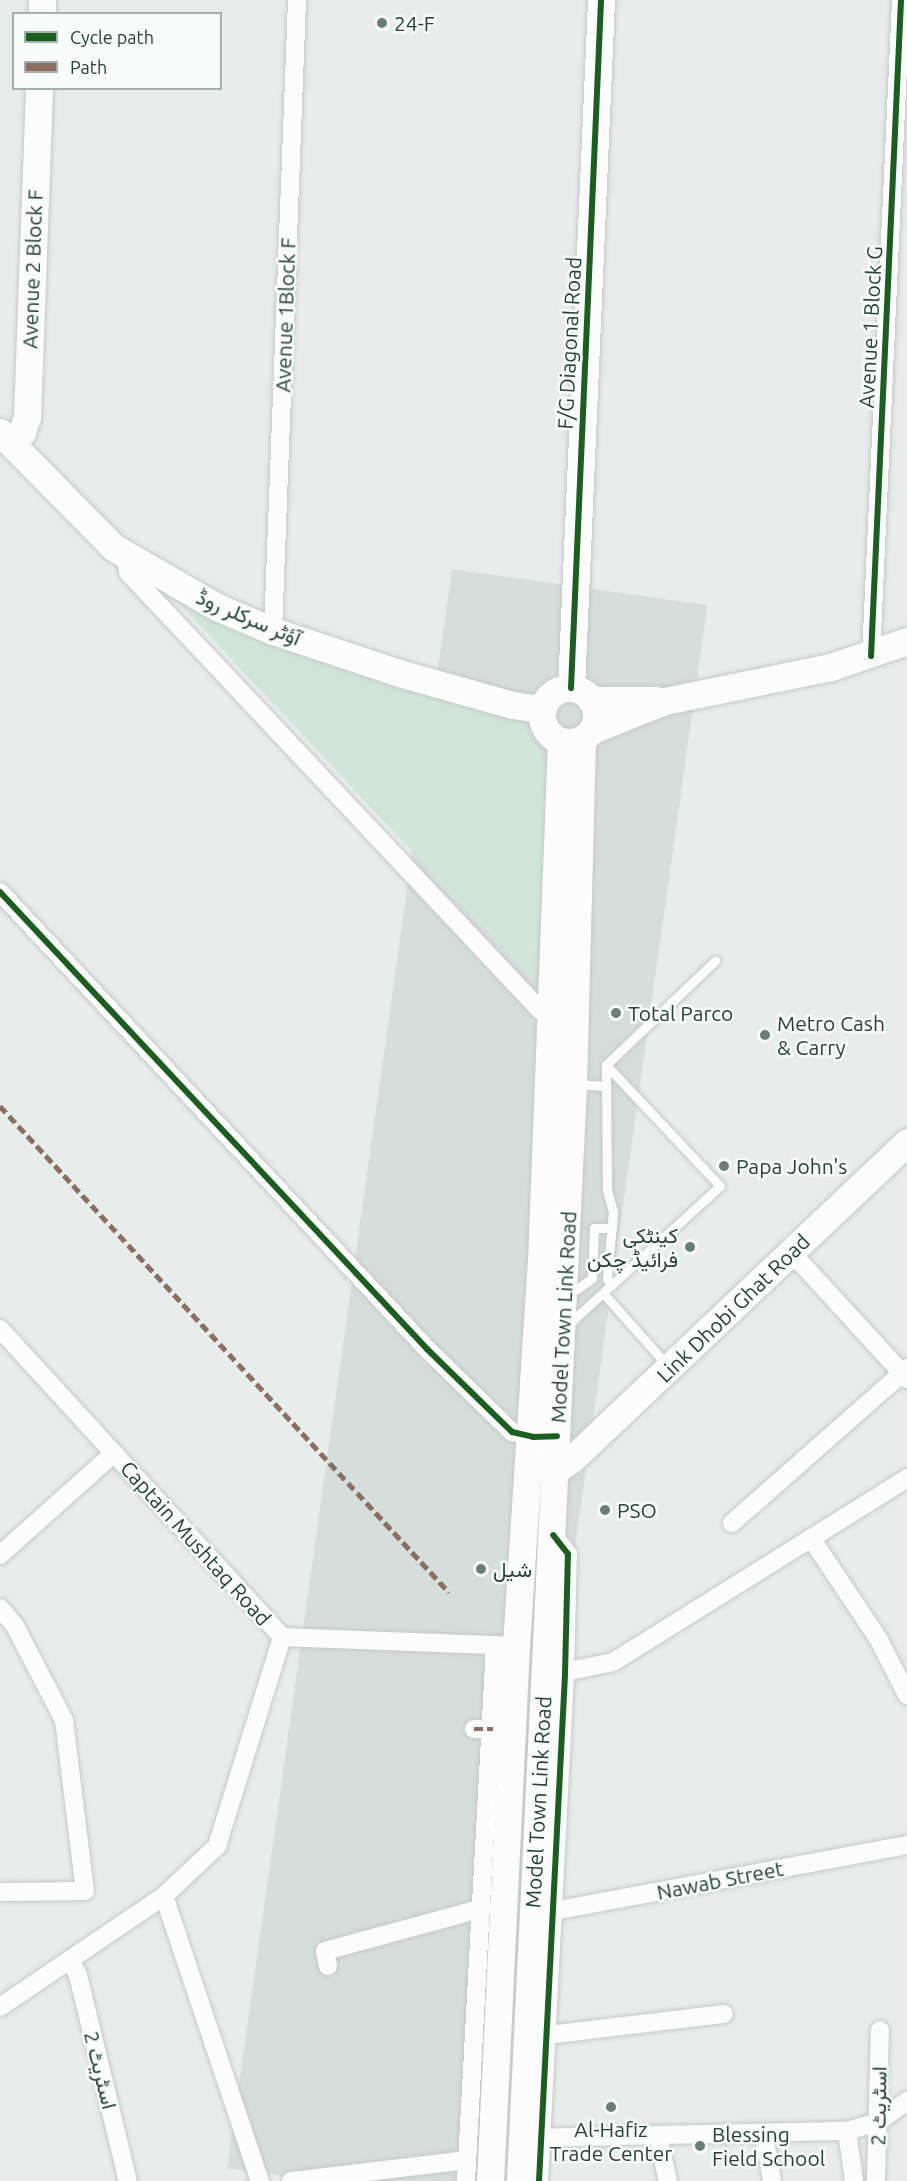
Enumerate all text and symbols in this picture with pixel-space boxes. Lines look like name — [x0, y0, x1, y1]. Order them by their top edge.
place label: 24-F — [394, 10, 435, 36]
legend — [12, 12, 222, 90]
marker: 24-F — [375, 16, 389, 30]
text: Cycle path — [70, 27, 154, 47]
text: Path — [70, 57, 107, 77]
street label: Avenue 2 Block F — [17, 189, 47, 349]
street label: Avenue 1Block F — [270, 237, 300, 393]
street label: Avenue 1 Block G — [853, 245, 887, 409]
street label: F/G Diagonal Road — [552, 256, 586, 430]
street label: آؤٹر سرکلر روڈ — [193, 584, 305, 650]
place label: Total Parco — [628, 1000, 733, 1026]
marker: Total Parco — [609, 1006, 623, 1020]
place label: Metro Cash & Carry — [777, 1010, 885, 1060]
marker: Metro Cash & Carry — [758, 1028, 772, 1042]
place label: Papa John's — [736, 1153, 847, 1179]
marker: Papa John's — [717, 1159, 731, 1173]
street label: Model Town Link Road — [545, 1210, 581, 1424]
place label: کینٹکی فرائیڈ چکن — [587, 1222, 678, 1272]
street label: Link Dhobi Ghat Road — [651, 1229, 815, 1387]
marker: کینٹکی فرائیڈ چکن — [683, 1240, 697, 1254]
street label: Captain Mushtaq Road — [115, 1456, 277, 1630]
place label: PSO — [617, 1497, 657, 1523]
marker: PSO — [598, 1503, 612, 1517]
place label: شیل — [493, 1556, 532, 1582]
marker: شیل — [474, 1562, 488, 1576]
street label: Model Town Link Road — [520, 1695, 556, 1909]
street label: Nawab Street — [654, 1855, 786, 1905]
street label: اسٹریٹ 2 — [79, 2028, 123, 2112]
street label: اسٹریٹ 2 — [865, 2066, 891, 2146]
marker: Al-Hafiz Trade Center — [604, 2100, 618, 2114]
place label: Al-Hafiz Trade Center — [550, 2116, 672, 2166]
place label: Blessing Field School — [712, 2121, 825, 2171]
marker: Blessing Field School — [693, 2139, 707, 2153]

